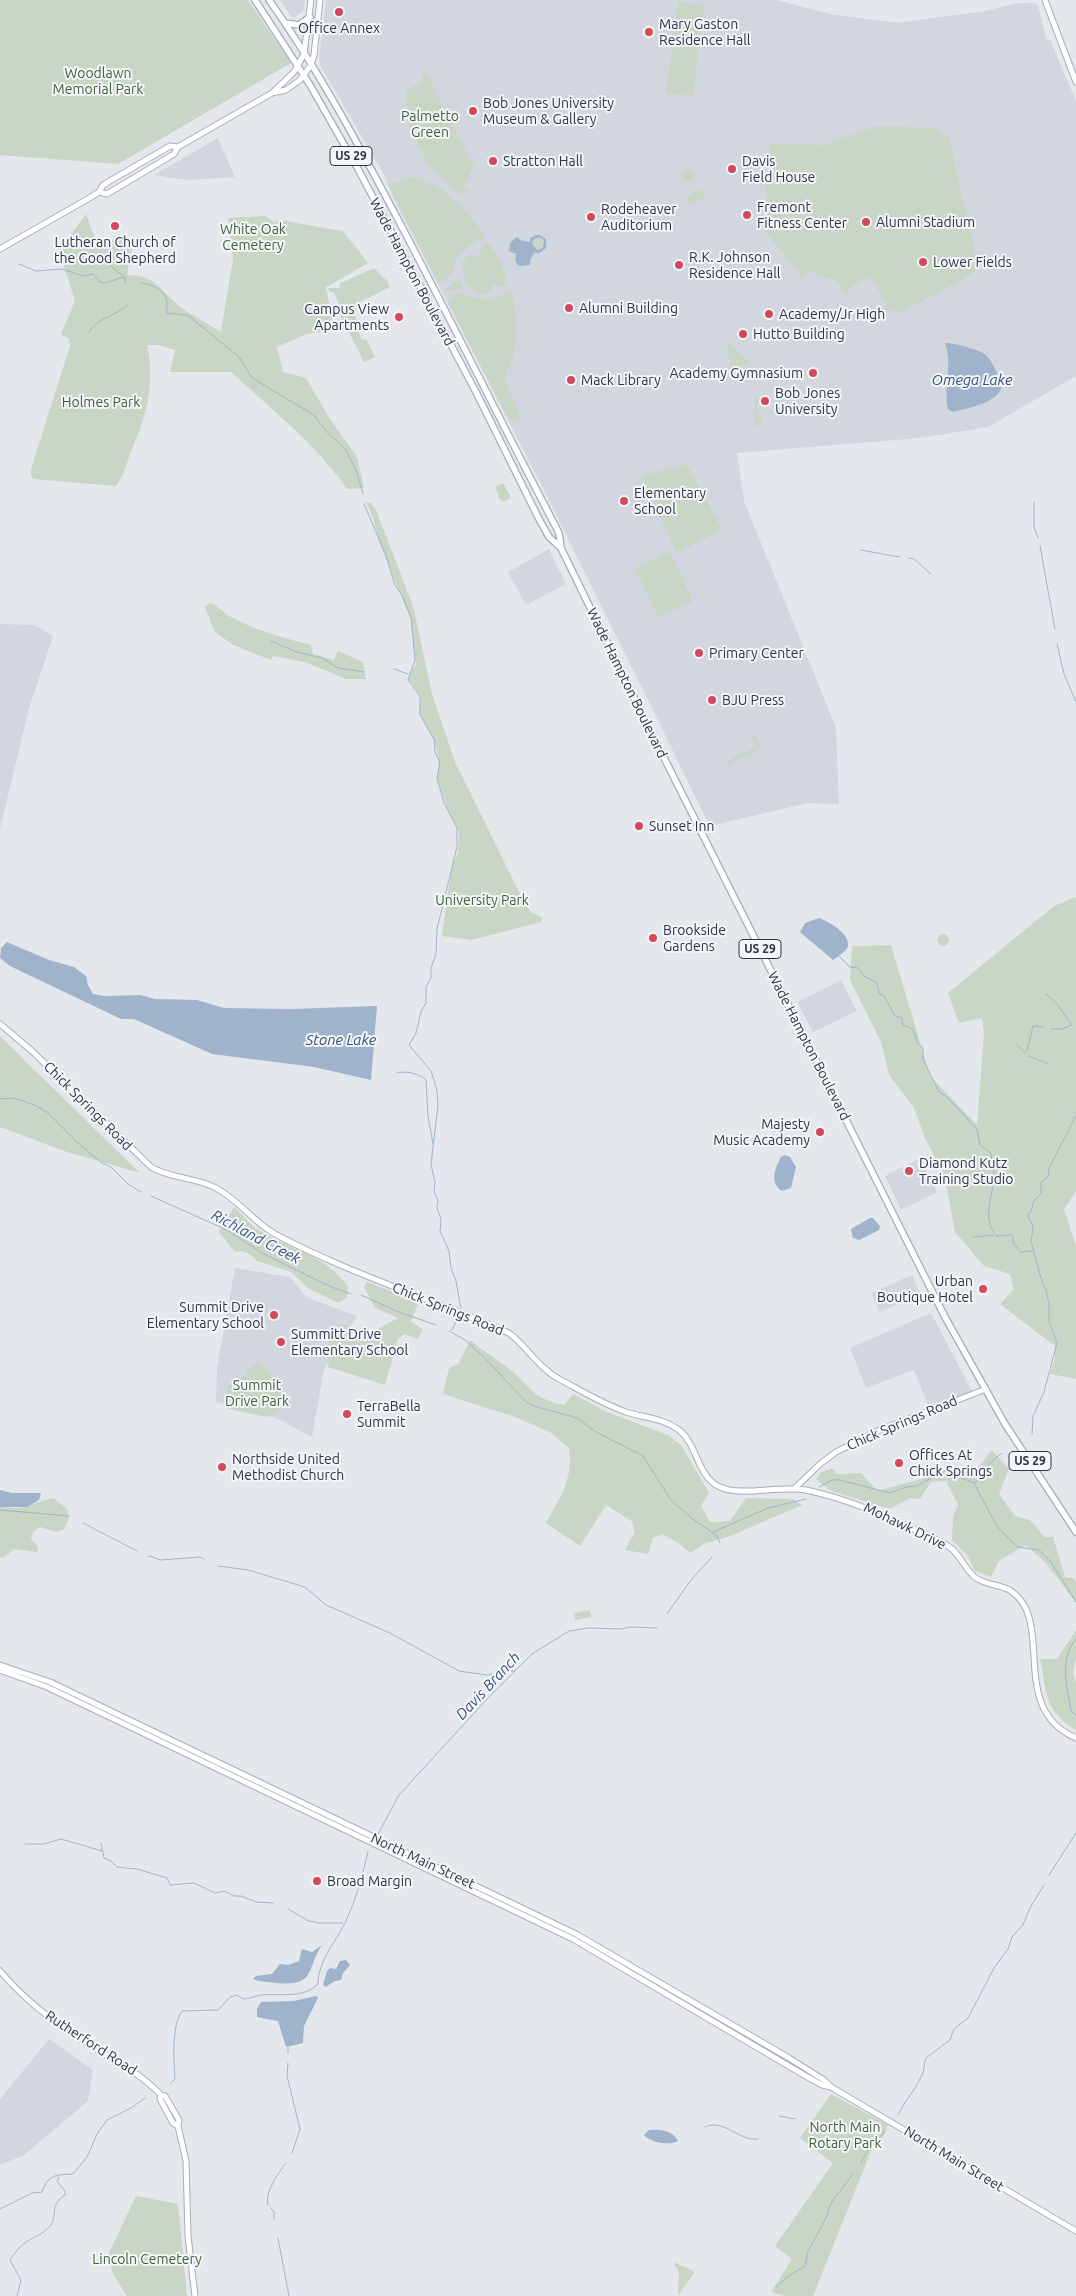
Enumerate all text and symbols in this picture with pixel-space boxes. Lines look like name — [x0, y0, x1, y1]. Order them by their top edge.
marker: Office Annex — [333, 6, 345, 18]
place label: Mary Gaston Residence Hall — [659, 16, 751, 48]
place label: Office Annex — [298, 20, 380, 36]
marker: Mary Gaston Residence Hall — [643, 26, 655, 38]
park label: Woodlawn Memorial Park — [53, 65, 143, 98]
place label: Bob Jones University Museum & Gallery — [483, 95, 614, 128]
marker: Bob Jones University Museum & Gallery — [467, 105, 479, 117]
park label: Palmetto Green — [401, 108, 459, 140]
road number: US 29 — [330, 146, 372, 166]
place label: Stratton Hall — [503, 153, 583, 169]
place label: Davis Field House — [742, 153, 815, 186]
marker: Stratton Hall — [487, 155, 499, 167]
marker: Davis Field House — [726, 163, 738, 175]
street label: Wade Hampton Boulevard — [366, 195, 458, 349]
place label: Fremont Fitness Center — [757, 199, 847, 232]
place label: Rodeheaver Auditorium — [601, 201, 677, 233]
marker: Fremont Fitness Center — [741, 209, 753, 221]
marker: Rodeheaver Auditorium — [585, 211, 597, 223]
place label: Alumni Stadium — [876, 214, 975, 230]
marker: Alumni Stadium — [860, 216, 872, 228]
marker: Lutheran Church of the Good Shepherd — [109, 220, 121, 232]
park label: White Oak Cemetery — [220, 221, 286, 253]
place label: Lutheran Church of the Good Shepherd — [54, 234, 176, 266]
place label: R.K. Johnson Residence Hall — [689, 249, 781, 282]
place label: Lower Fields — [933, 254, 1012, 270]
marker: Lower Fields — [917, 256, 929, 268]
marker: R.K. Johnson Residence Hall — [673, 259, 685, 271]
place label: Alumni Building — [579, 300, 678, 316]
place label: Campus View Apartments — [304, 301, 389, 334]
marker: Alumni Building — [563, 302, 575, 314]
place label: Academy/Jr High — [779, 306, 885, 322]
marker: Academy/Jr High — [763, 308, 775, 320]
marker: Campus View Apartments — [393, 311, 405, 323]
place label: Hutto Building — [753, 326, 845, 342]
marker: Hutto Building — [737, 328, 749, 340]
place label: Academy Gymnasium — [670, 365, 803, 381]
marker: Academy Gymnasium — [807, 367, 819, 379]
water label: Omega Lake — [932, 371, 1012, 389]
place label: Mack Library — [581, 372, 661, 388]
marker: Mack Library — [565, 374, 577, 386]
place label: Bob Jones University — [775, 385, 840, 418]
park label: Holmes Park — [62, 394, 140, 410]
marker: Bob Jones University — [759, 395, 771, 407]
place label: Elementary School — [634, 485, 706, 518]
marker: Elementary School — [618, 495, 630, 507]
street label: Wade Hampton Boulevard — [583, 605, 671, 761]
place label: Primary Center — [709, 645, 804, 661]
marker: Primary Center — [693, 647, 705, 659]
place label: BJU Press — [722, 692, 784, 708]
marker: BJU Press — [706, 694, 718, 706]
place label: Sunset Inn — [649, 818, 714, 834]
marker: Sunset Inn — [633, 820, 645, 832]
park label: University Park — [435, 892, 529, 908]
place label: Brookside Gardens — [663, 922, 726, 954]
marker: Brookside Gardens — [647, 932, 659, 944]
road number: US 29 — [739, 940, 781, 959]
street label: Wade Hampton Boulevard — [764, 969, 854, 1123]
water label: Stone Lake — [306, 1031, 376, 1049]
street label: Chick Springs Road — [40, 1058, 136, 1154]
place label: Majesty Music Academy — [713, 1116, 810, 1148]
marker: Majesty Music Academy — [814, 1126, 826, 1138]
place label: Diamond Kutz Training Studio — [919, 1155, 1013, 1188]
marker: Diamond Kutz Training Studio — [903, 1165, 915, 1177]
water label: Richland Creek — [208, 1206, 304, 1268]
place label: Urban Boutique Hotel — [877, 1273, 973, 1305]
street label: Chick Springs Road — [390, 1279, 506, 1339]
marker: Urban Boutique Hotel — [977, 1283, 989, 1295]
place label: Summit Drive Elementary School — [147, 1299, 264, 1331]
marker: Summit Drive Elementary School — [268, 1309, 280, 1321]
place label: Summitt Drive Elementary School — [291, 1326, 408, 1358]
marker: Summitt Drive Elementary School — [275, 1336, 287, 1348]
park label: Summit Drive Park — [225, 1377, 289, 1410]
street label: Chick Springs Road — [844, 1392, 960, 1454]
place label: TerraBella Summit — [357, 1398, 421, 1430]
marker: TerraBella Summit — [341, 1408, 353, 1420]
place label: Offices At Chick Springs — [909, 1447, 992, 1480]
place label: Northside United Methodist Church — [232, 1451, 344, 1484]
road number: US 29 — [1009, 1452, 1051, 1470]
marker: Offices At Chick Springs — [893, 1457, 905, 1469]
marker: Northside United Methodist Church — [216, 1461, 228, 1473]
street label: Mohawk Drive — [861, 1499, 949, 1553]
water label: Davis Branch — [452, 1648, 524, 1724]
street label: North Main Street — [368, 1829, 478, 1893]
place label: Broad Margin — [327, 1873, 412, 1889]
marker: Broad Margin — [311, 1875, 323, 1887]
street label: Rutherford Road — [42, 2007, 140, 2079]
park label: North Main Rotary Park — [809, 2119, 881, 2152]
street label: North Main Street — [901, 2123, 1007, 2195]
park label: Lincoln Cemetery — [92, 2251, 202, 2267]

